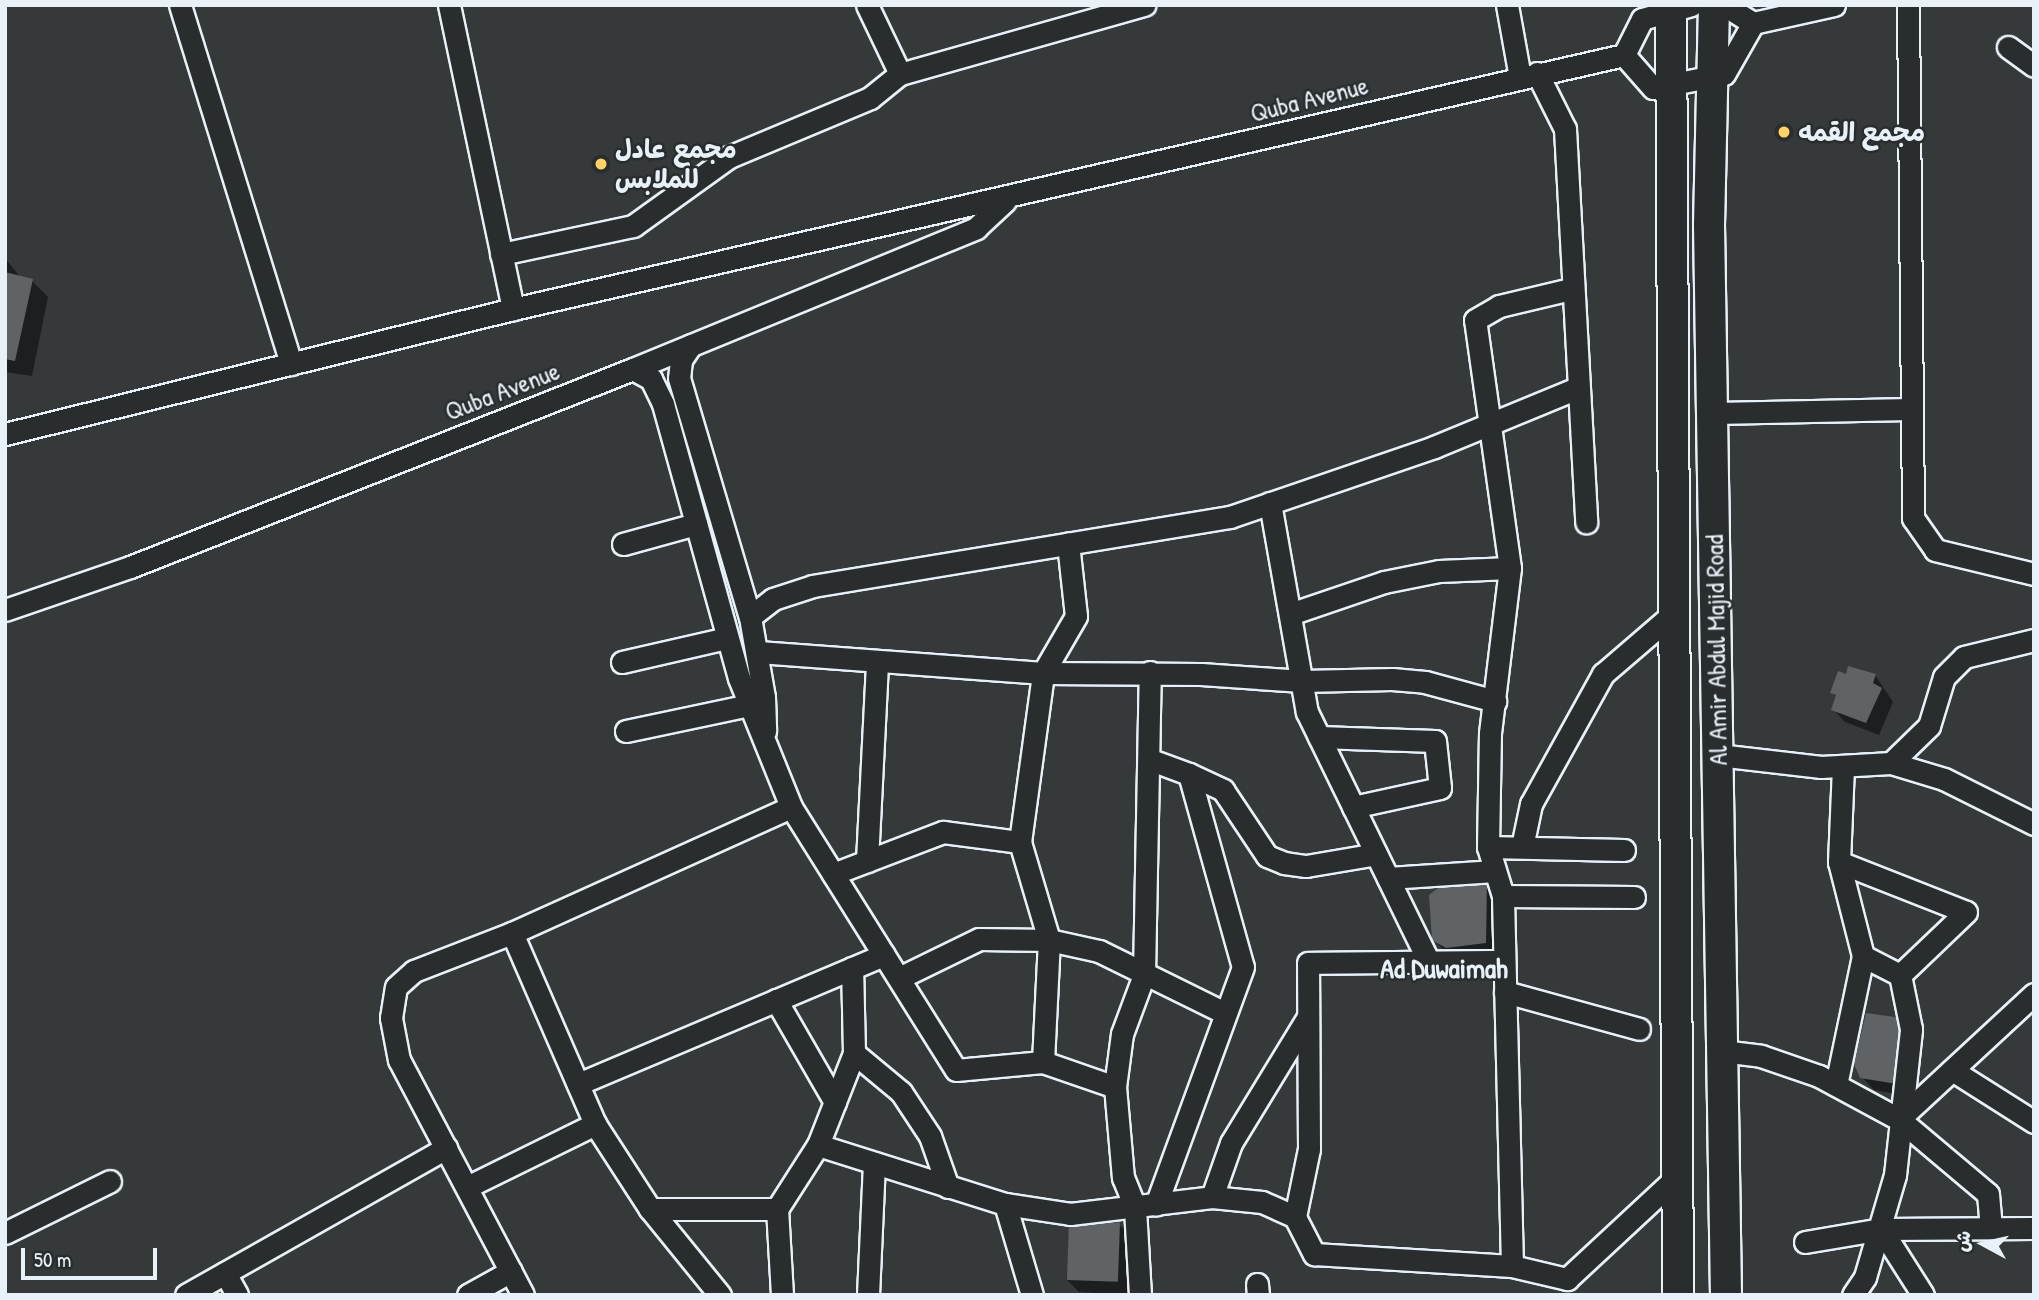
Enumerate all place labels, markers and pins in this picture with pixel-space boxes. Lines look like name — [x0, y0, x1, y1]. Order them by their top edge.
place label: مجمع القمه — [1798, 116, 1925, 148]
marker: مجمع القمه — [1776, 124, 1792, 140]
place label: مجمع عادل للملابس — [615, 133, 737, 194]
marker: مجمع عادل للملابس — [593, 156, 609, 172]

